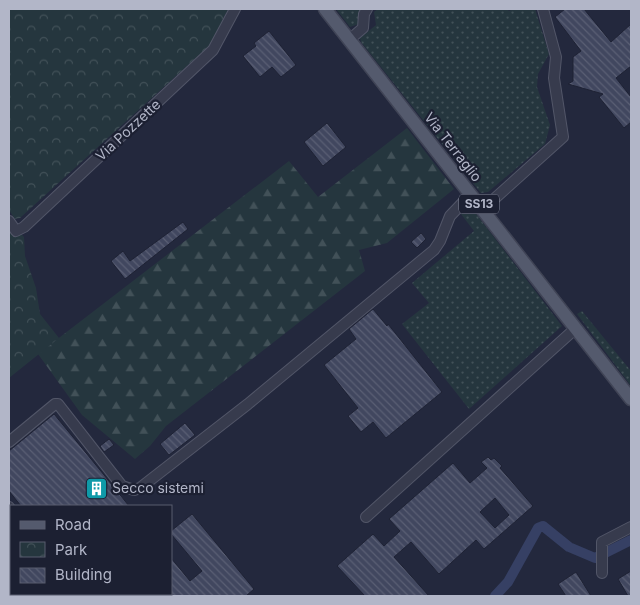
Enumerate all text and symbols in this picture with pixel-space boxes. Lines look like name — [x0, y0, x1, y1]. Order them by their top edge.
street label: Via Pozzette — [92, 95, 164, 164]
street label: Via Terraglio — [421, 109, 486, 185]
road number: SS13 — [459, 194, 499, 213]
building icon: Secco sistemi — [84, 476, 108, 500]
place label: Secco sistemi — [112, 479, 204, 496]
legend — [10, 505, 172, 595]
text: Road — [55, 515, 91, 534]
text: Park — [55, 540, 88, 559]
text: Building — [55, 565, 112, 584]

